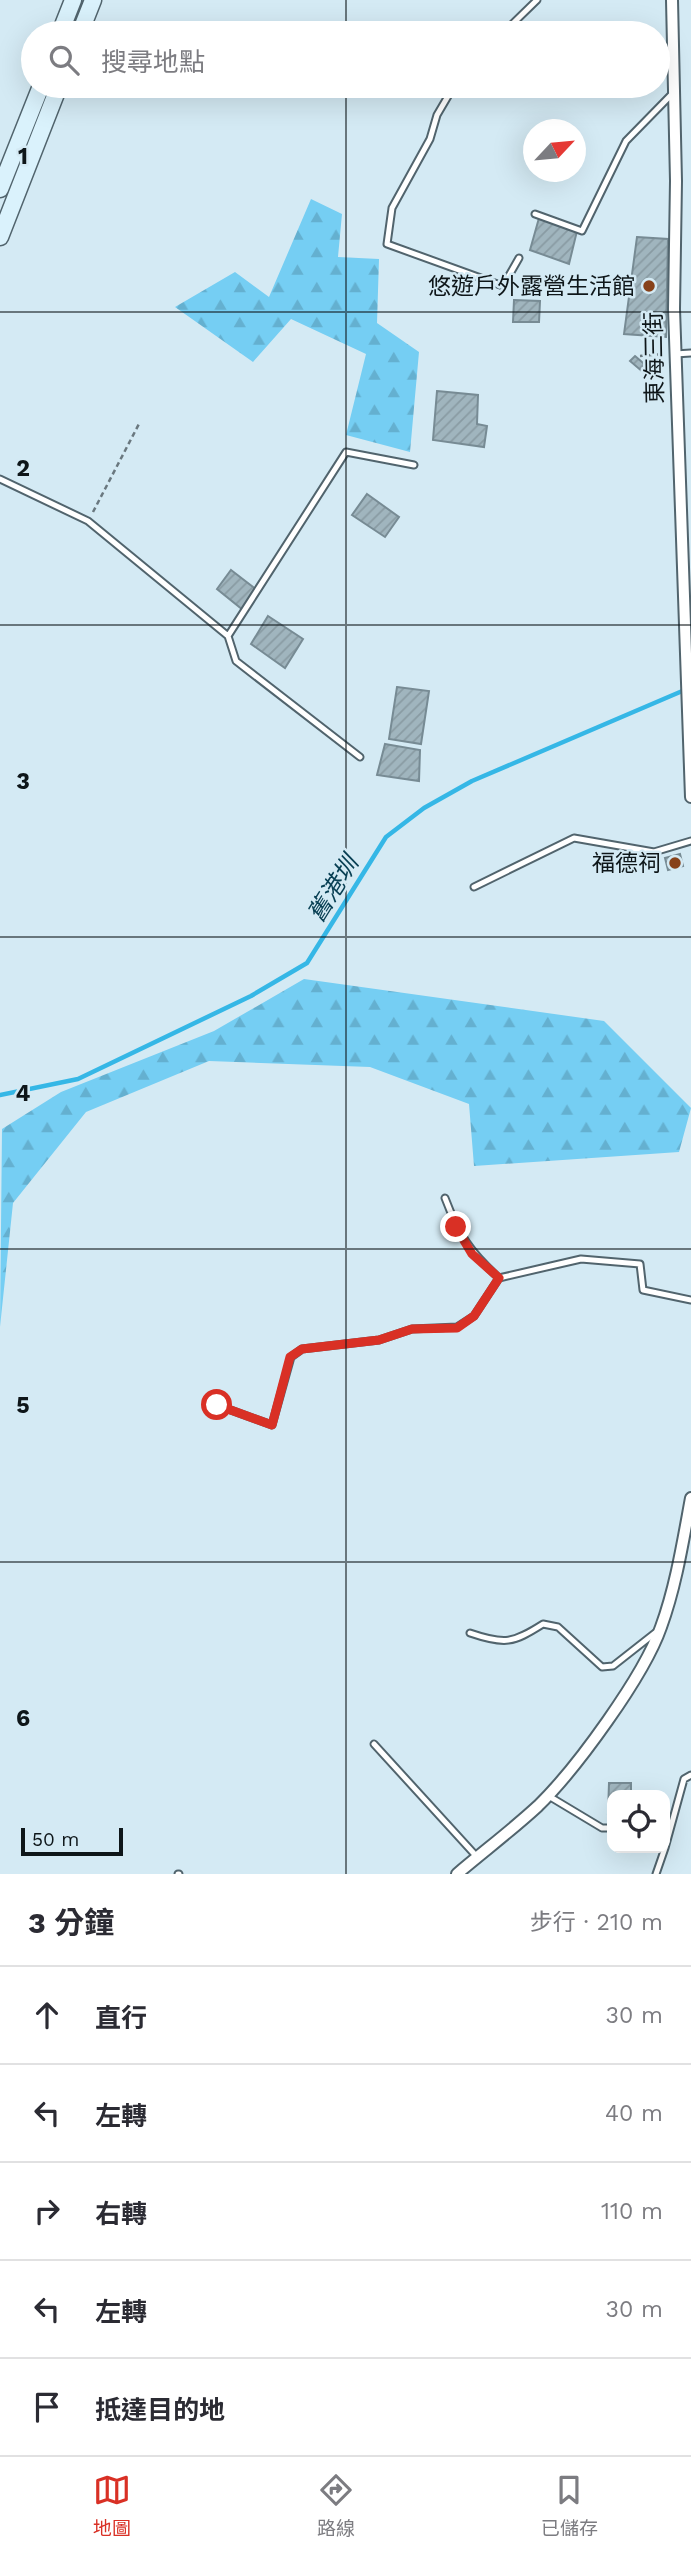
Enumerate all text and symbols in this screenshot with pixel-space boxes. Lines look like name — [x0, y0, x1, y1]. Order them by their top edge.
search box — [21, 21, 670, 98]
icon: search — [45, 41, 83, 79]
text: 搜尋地點 — [101, 47, 205, 77]
north arrow — [523, 119, 586, 182]
text: 1 — [18, 143, 28, 170]
place label: 悠遊戶外露營生活館 — [428, 273, 635, 300]
marker: 悠遊戶外露營生活館 — [641, 278, 657, 294]
street label: 東海三街 — [640, 312, 669, 404]
text: 2 — [16, 455, 30, 482]
text: 3 — [16, 768, 30, 795]
water label: 舊港圳 — [302, 849, 366, 927]
place label: 福德祠 — [592, 850, 661, 877]
marker: 福德祠 — [667, 855, 683, 871]
text: 4 — [16, 1080, 31, 1107]
route end — [440, 1211, 471, 1242]
route start — [201, 1389, 232, 1420]
text: 5 — [16, 1392, 30, 1419]
text: 6 — [16, 1705, 30, 1732]
map controls — [607, 1790, 670, 1853]
button: locate — [607, 1790, 670, 1853]
scale bar — [21, 1825, 122, 1857]
text: 50 m — [32, 1828, 79, 1851]
text: 3 分鐘 — [28, 1905, 114, 1940]
text: 步行 · 210 m — [530, 1909, 663, 1936]
icon: ahead — [28, 1996, 66, 2034]
text: 30 m — [606, 2002, 663, 2029]
text: 直行 — [95, 2003, 147, 2033]
icon: left — [28, 2094, 66, 2132]
text: 40 m — [605, 2100, 663, 2127]
text: 左轉 — [95, 2101, 147, 2131]
icon: right — [28, 2192, 66, 2230]
text: 110 m — [601, 2198, 663, 2225]
text: 右轉 — [95, 2199, 147, 2229]
icon: left — [28, 2290, 66, 2328]
text: 30 m — [606, 2296, 663, 2323]
text: 左轉 — [95, 2297, 147, 2327]
icon: arrive — [28, 2388, 66, 2426]
text: 抵達目的地 — [95, 2395, 225, 2425]
tab: 地圖 — [93, 2471, 131, 2540]
tab: 路線 — [317, 2471, 355, 2540]
tab: 已儲存 — [541, 2471, 598, 2540]

